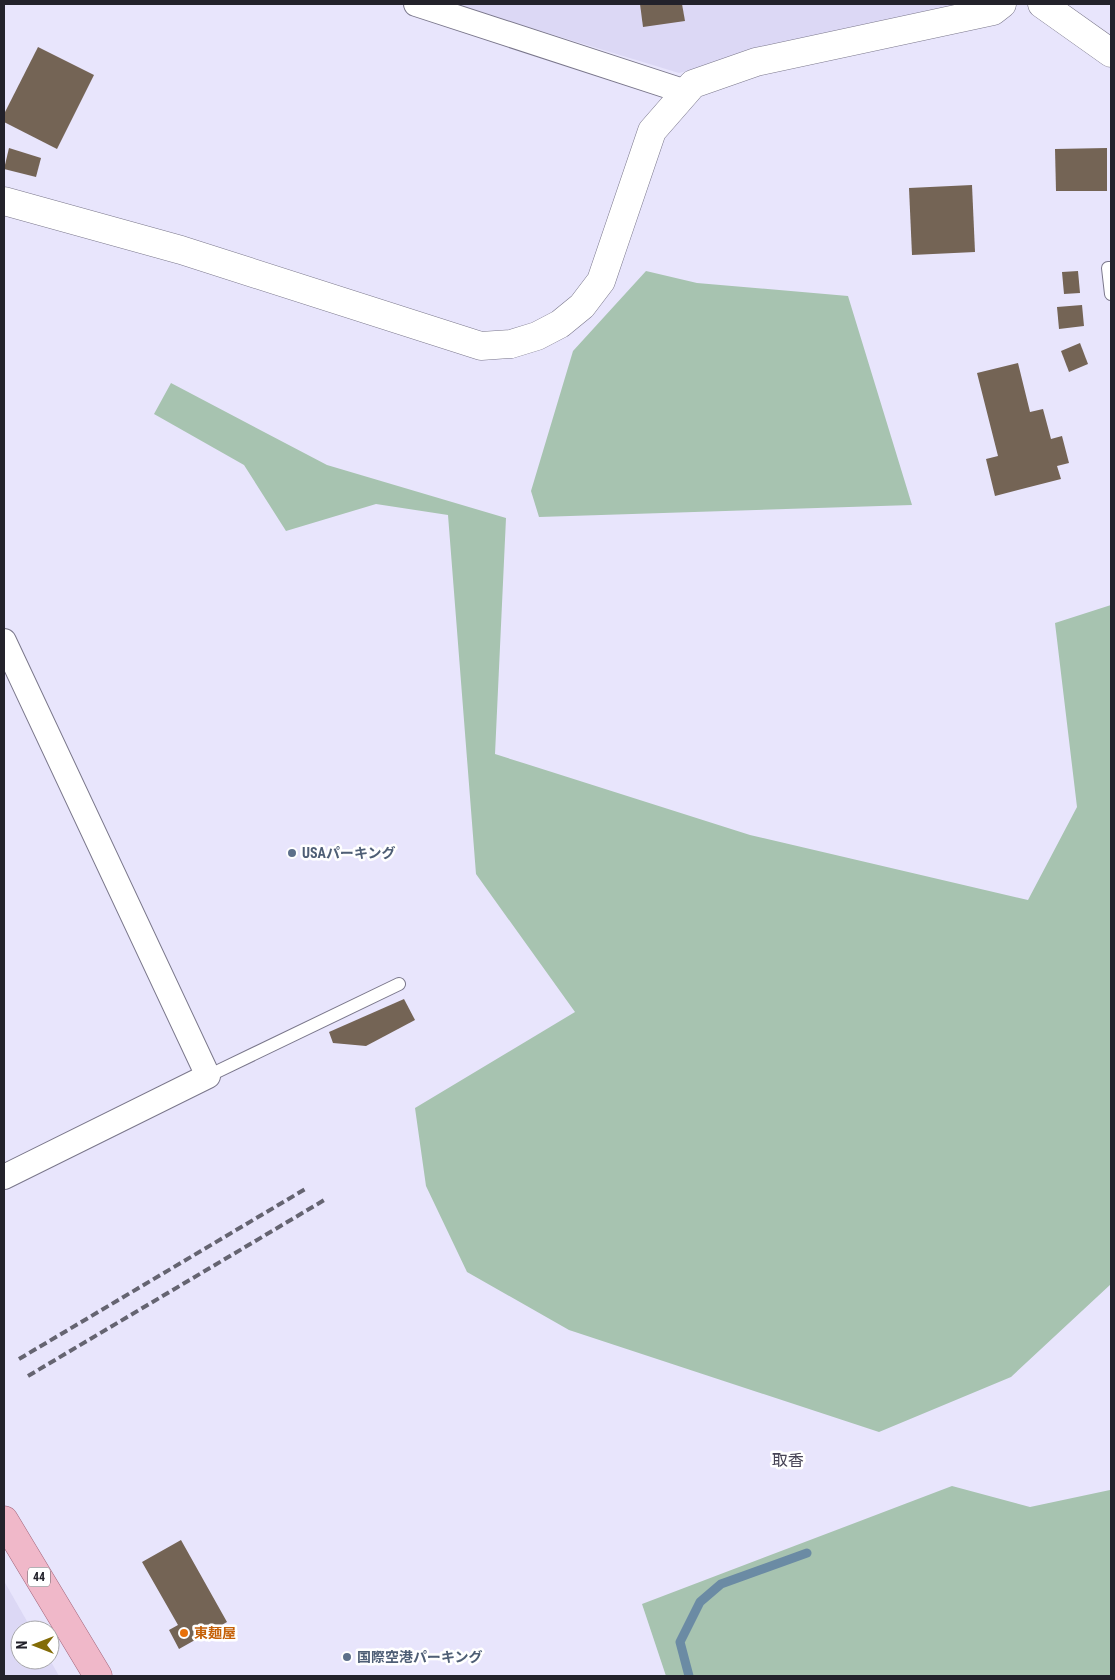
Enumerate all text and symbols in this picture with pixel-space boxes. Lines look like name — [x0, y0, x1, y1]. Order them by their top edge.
place label: USAパーキング — [302, 845, 396, 861]
marker: USAパーキング — [286, 847, 298, 859]
district label: 取香 — [772, 1451, 804, 1470]
road number: 44 — [28, 1568, 50, 1586]
north arrow — [10, 1620, 60, 1670]
place label: 東麺屋 — [194, 1625, 236, 1641]
marker: 東麺屋 — [178, 1627, 190, 1639]
text: N — [14, 1641, 30, 1649]
place label: 国際空港パーキング — [357, 1649, 483, 1665]
marker: 国際空港パーキング — [341, 1651, 353, 1663]

